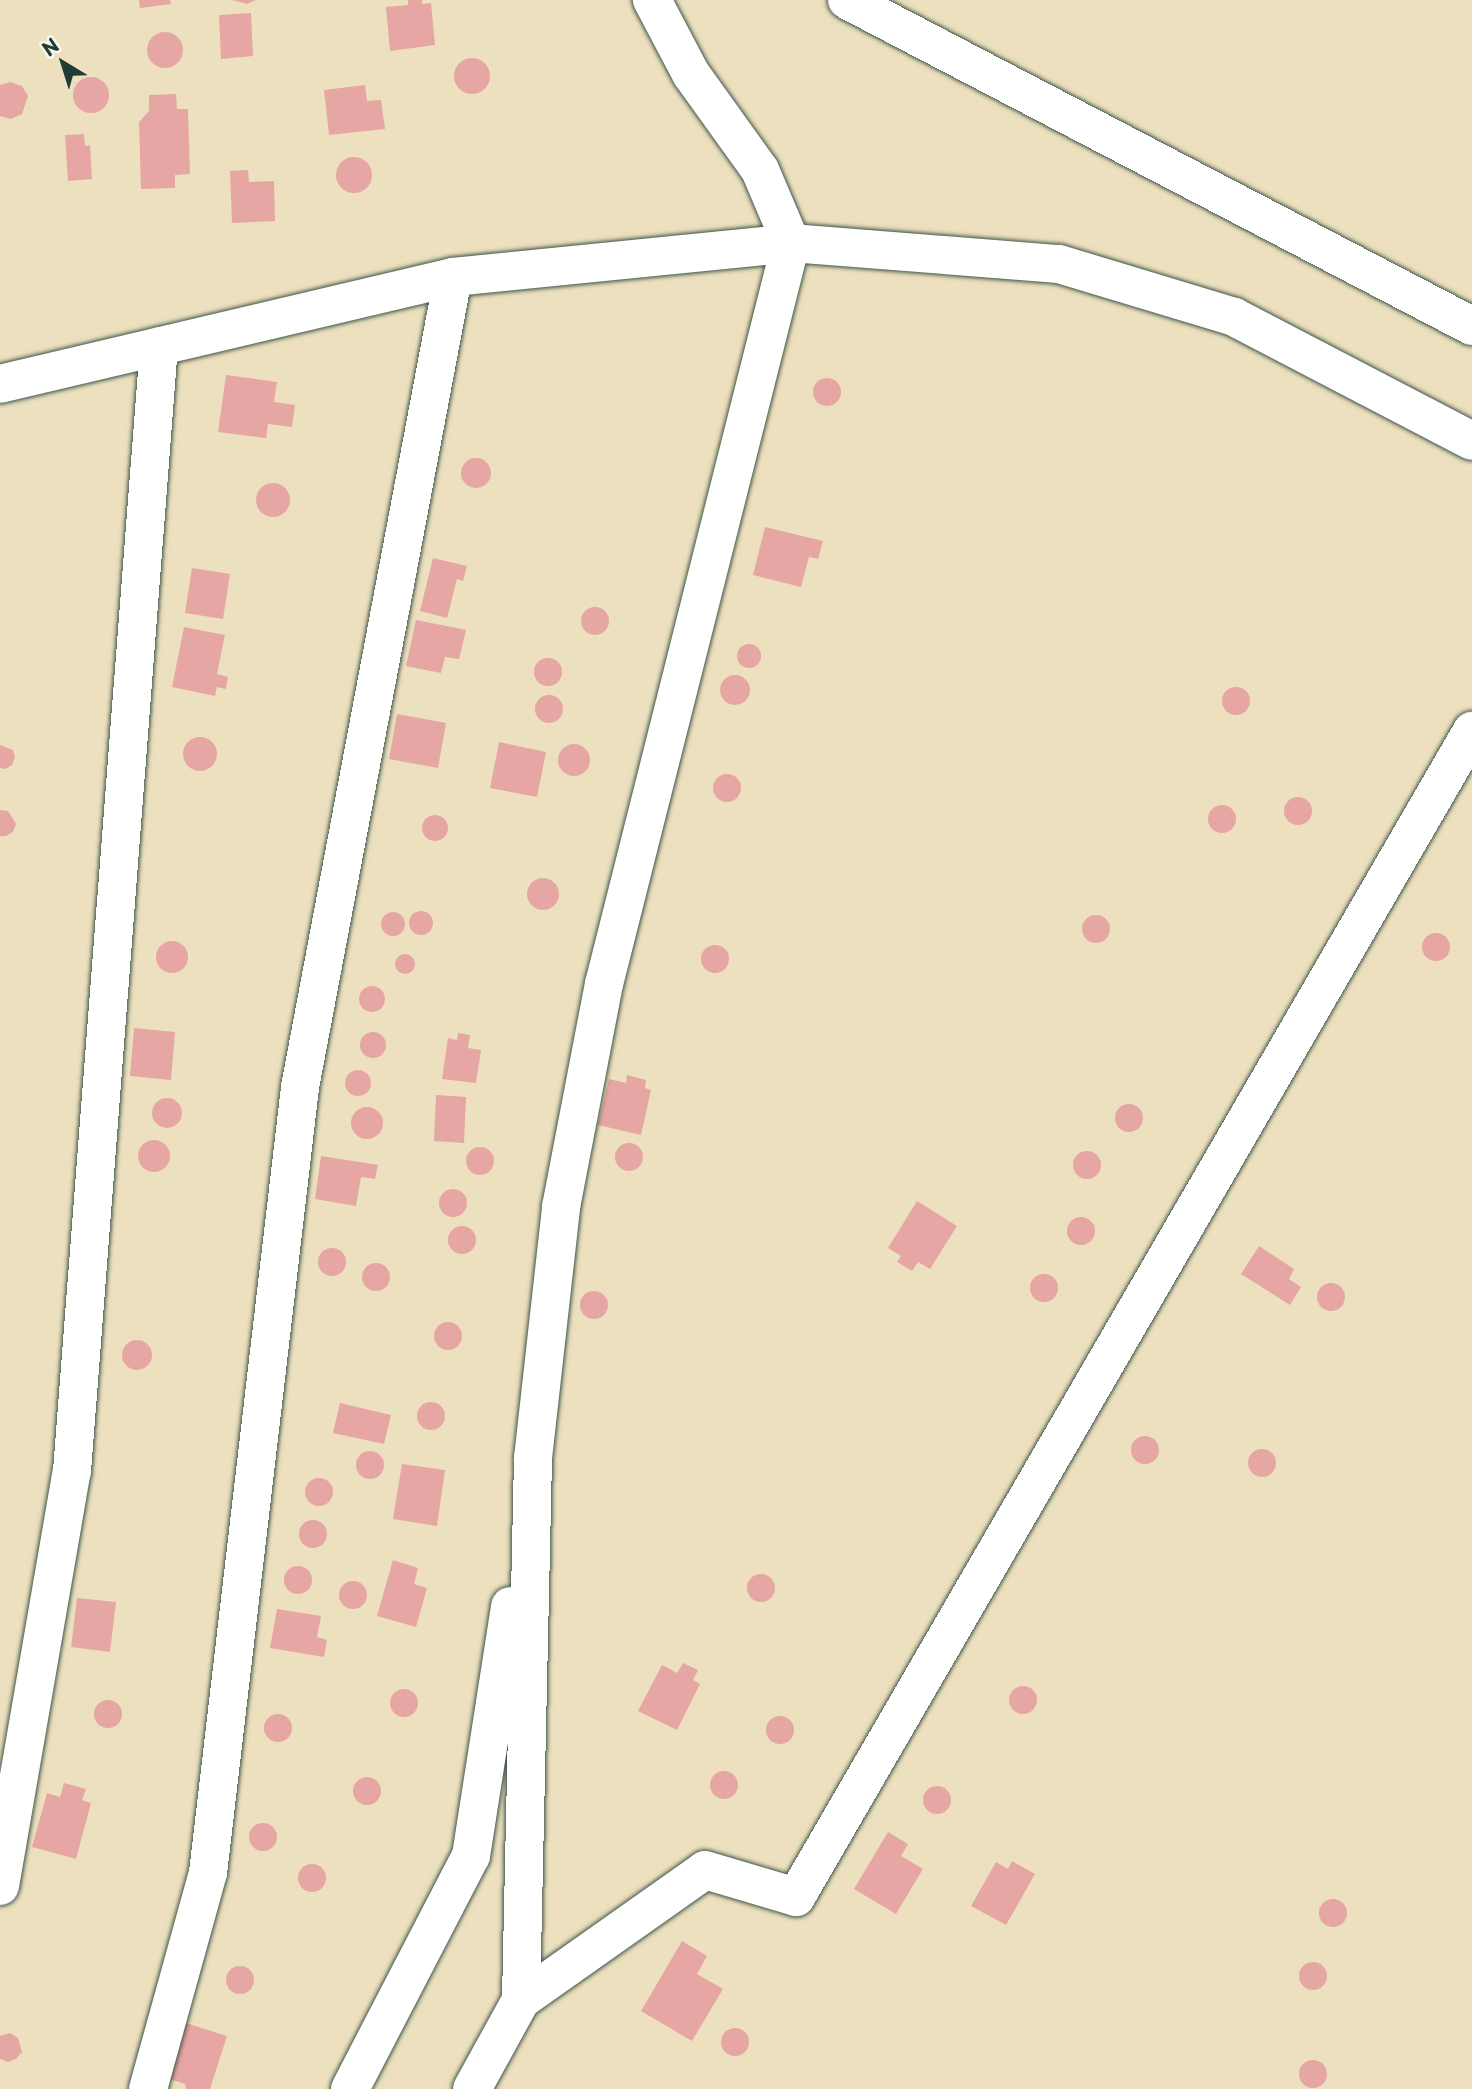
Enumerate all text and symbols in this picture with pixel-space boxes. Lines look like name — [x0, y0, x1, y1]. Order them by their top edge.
north arrow — [28, 28, 98, 98]
text: N — [36, 31, 65, 62]

